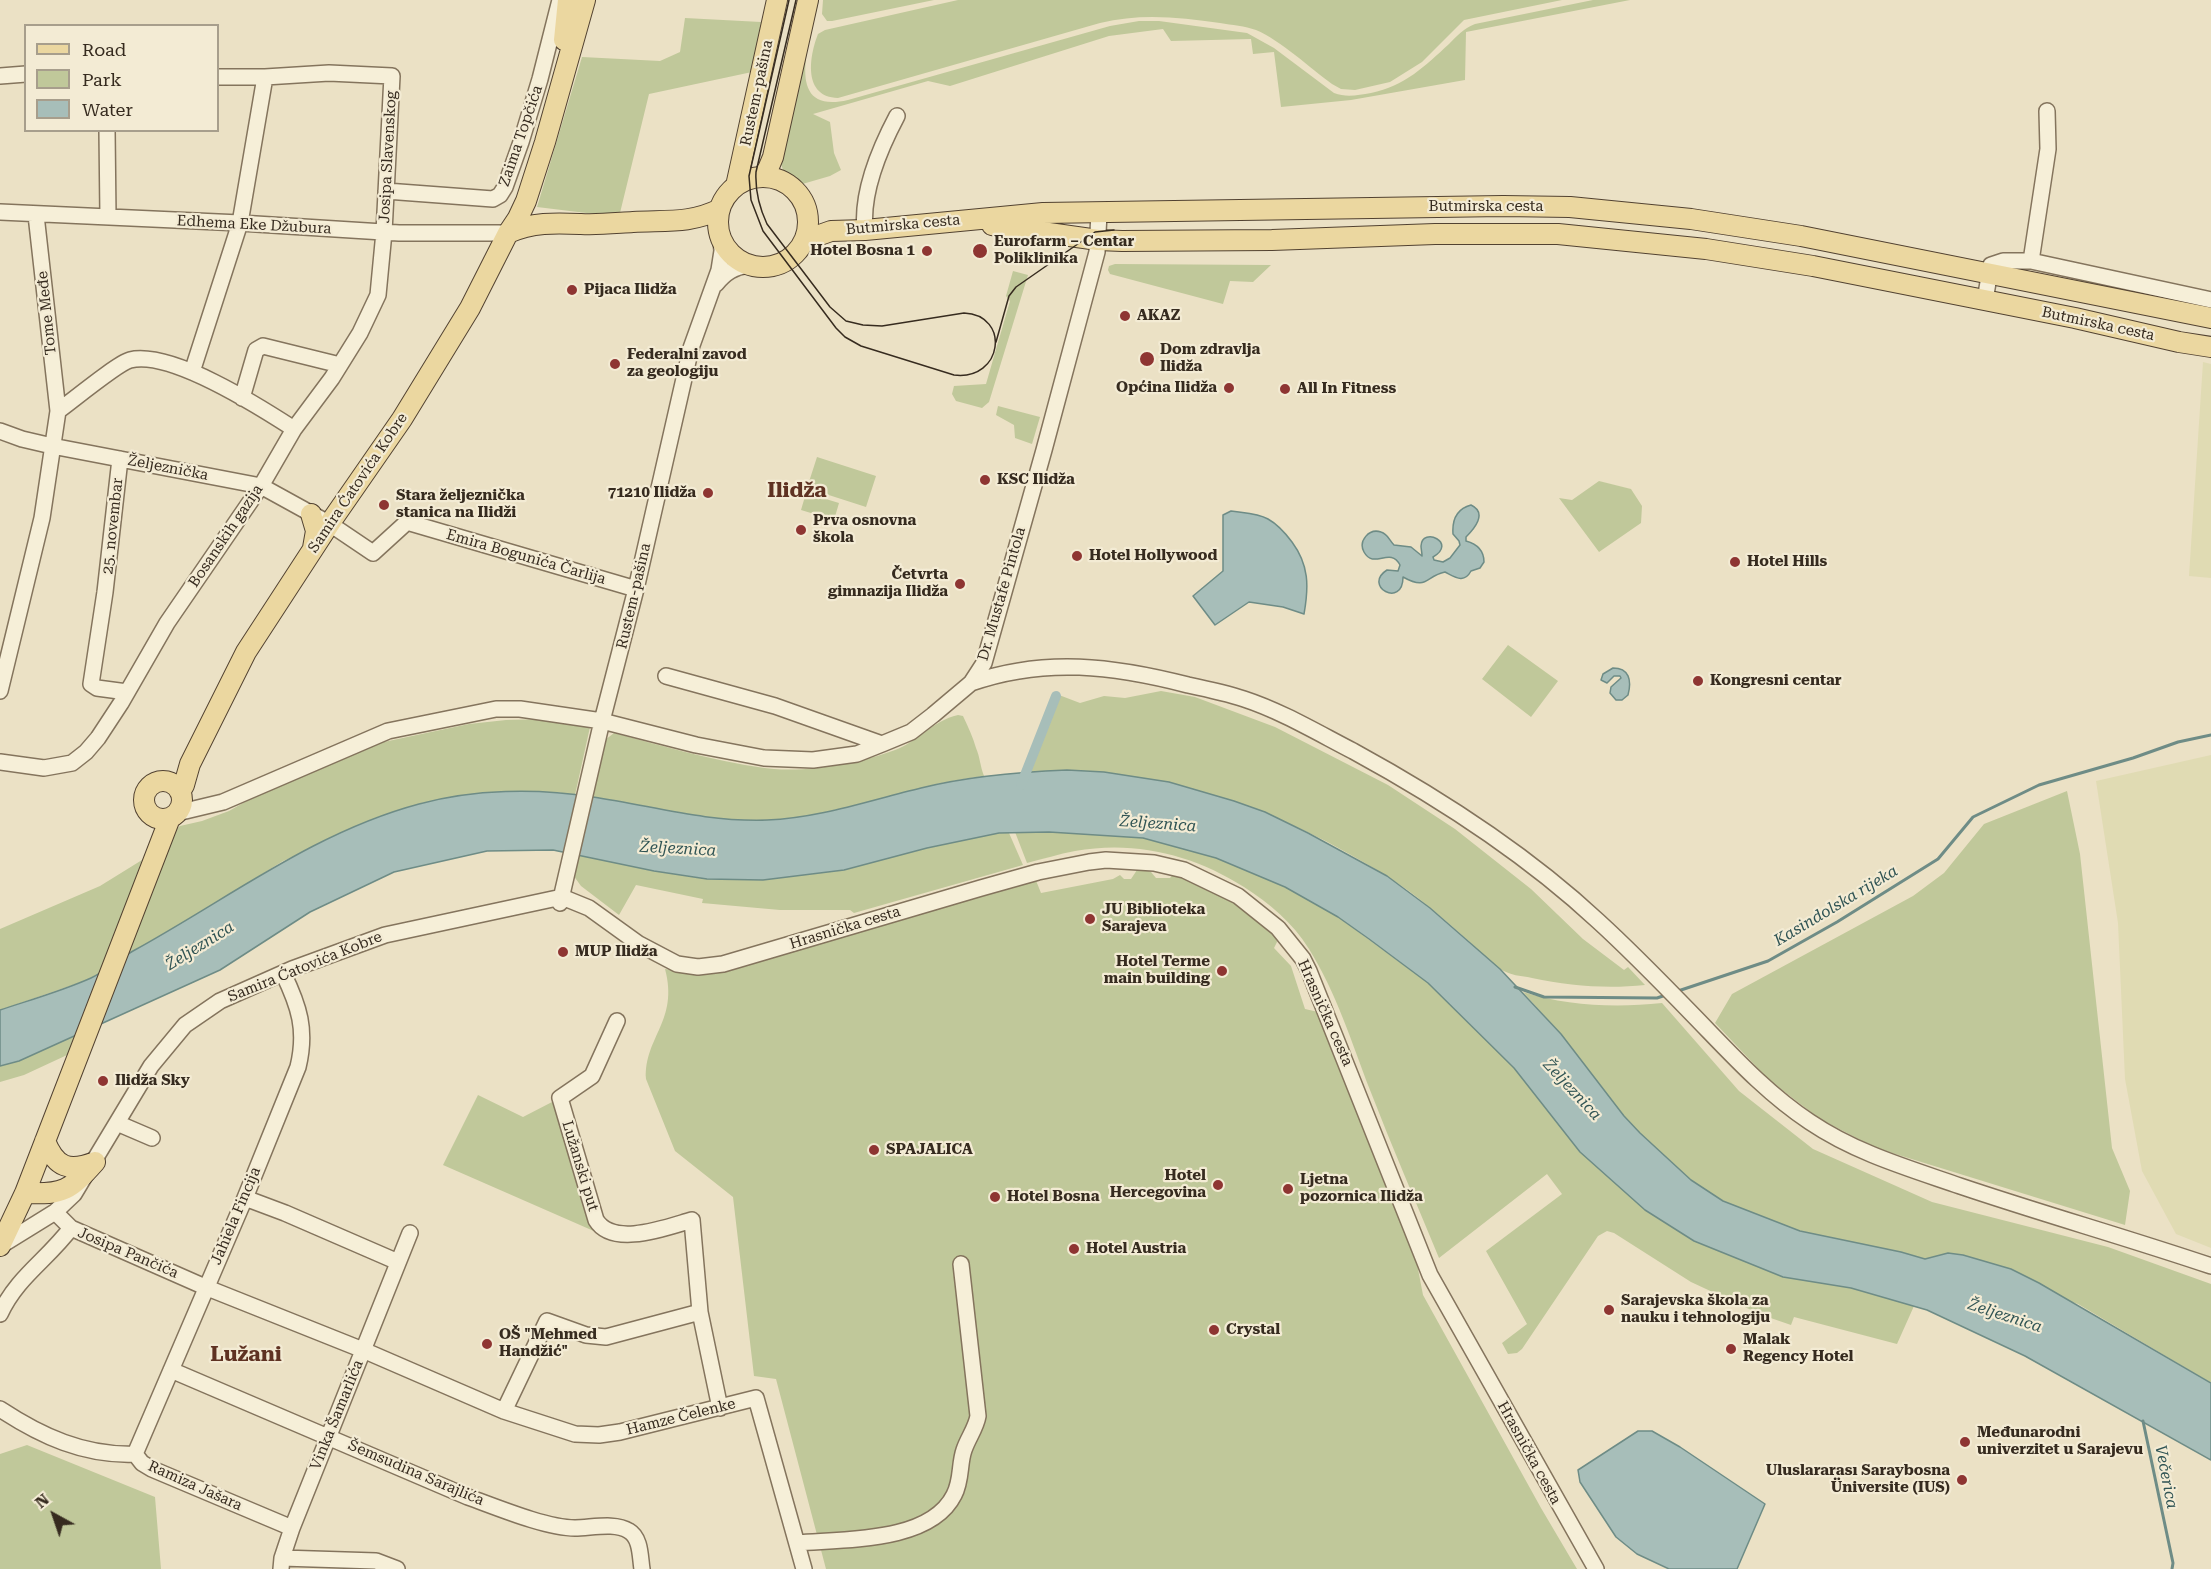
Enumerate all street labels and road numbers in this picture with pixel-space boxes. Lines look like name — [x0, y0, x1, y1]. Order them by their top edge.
street label: Rustem-pašina — [737, 38, 777, 148]
street label: Zaima Topčića — [495, 83, 547, 189]
street label: Josipa Slavenskog — [376, 90, 400, 224]
street label: Butmirska cesta — [1429, 198, 1543, 216]
street label: Butmirska cesta — [845, 211, 961, 239]
street label: Edhema Eke Džubura — [176, 212, 332, 238]
street label: Tome Međe — [34, 270, 60, 356]
street label: Butmirska cesta — [2040, 303, 2156, 345]
street label: Samira Ćatovića Kobre — [305, 410, 411, 556]
street label: Željeznička — [126, 451, 210, 485]
street label: 25. novembar — [99, 477, 127, 575]
street label: Bosanskih gazija — [185, 481, 267, 591]
street label: Dr. Mustafe Pintola — [974, 525, 1030, 663]
street label: Emira Bogunića Čarlija — [444, 526, 608, 588]
street label: Rustem-pašina — [613, 541, 655, 651]
street label: Hrasnička cesta — [787, 903, 903, 953]
street label: Samira Ćatovića Kobre — [225, 928, 385, 1006]
street label: Hrasnička cesta — [1293, 957, 1357, 1069]
street label: Lužanski put — [558, 1119, 602, 1213]
street label: Jahiela Fincija — [207, 1164, 265, 1268]
street label: Josipa Pančića — [75, 1224, 181, 1282]
street label: Vinka Šamarlića — [307, 1357, 367, 1473]
street label: Hamze Čelenke — [625, 1395, 737, 1439]
street label: Hrasnička cesta — [1493, 1398, 1565, 1508]
street label: Šemsudina Sarajlića — [345, 1436, 487, 1510]
street label: Ramiza Jašara — [145, 1457, 245, 1515]

